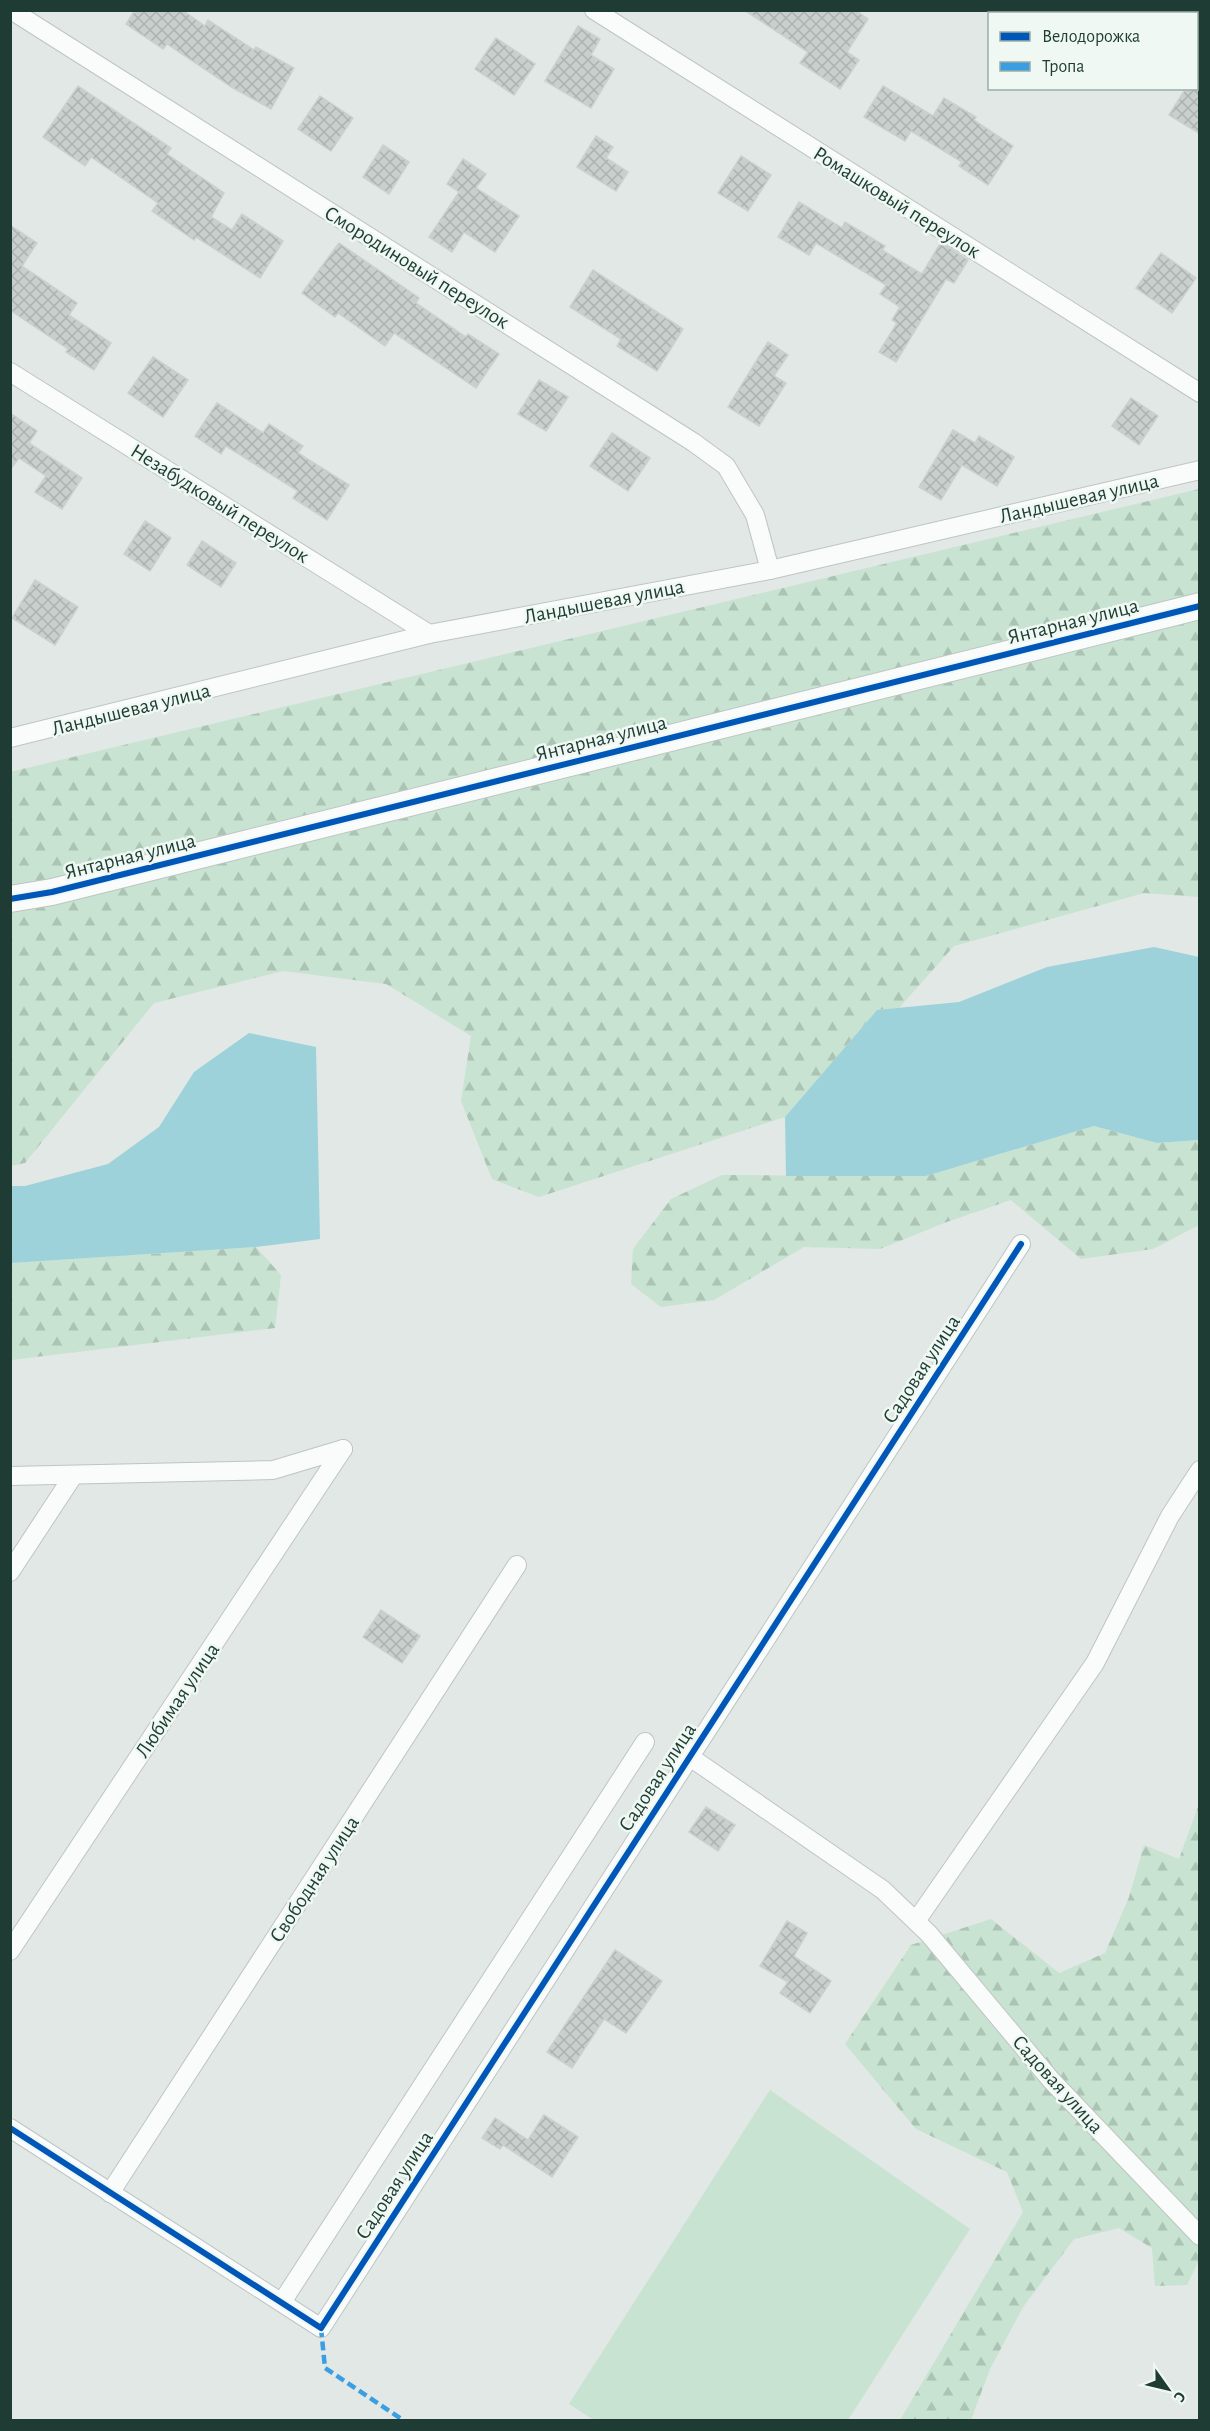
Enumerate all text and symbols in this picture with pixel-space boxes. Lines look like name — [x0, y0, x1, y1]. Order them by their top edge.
legend — [988, 12, 1198, 90]
text: Велодорожка — [1042, 28, 1140, 46]
text: Тропа — [1042, 58, 1085, 76]
street label: Ромашковый переулок — [810, 143, 984, 262]
street label: Смородиновый переулок — [321, 202, 513, 333]
street label: Незабудковый переулок — [127, 440, 313, 567]
street label: Ландышевая улица — [997, 470, 1161, 527]
street label: Ландышевая улица — [522, 576, 686, 627]
street label: Янтарная улица — [1005, 595, 1141, 648]
street label: Ландышевая улица — [50, 680, 213, 739]
street label: Янтарная улица — [533, 712, 669, 765]
street label: Янтарная улица — [62, 830, 198, 883]
street label: Садовая улица — [879, 1311, 964, 1427]
street label: Любимая улица — [131, 1639, 224, 1761]
street label: Садовая улица — [615, 1719, 700, 1835]
street label: Свободная улица — [266, 1812, 363, 1946]
street label: Садовая улица — [1008, 2031, 1107, 2138]
street label: Садовая улица — [352, 2127, 437, 2243]
north arrow — [1138, 2359, 1198, 2419]
text: С — [1170, 2389, 1189, 2405]

